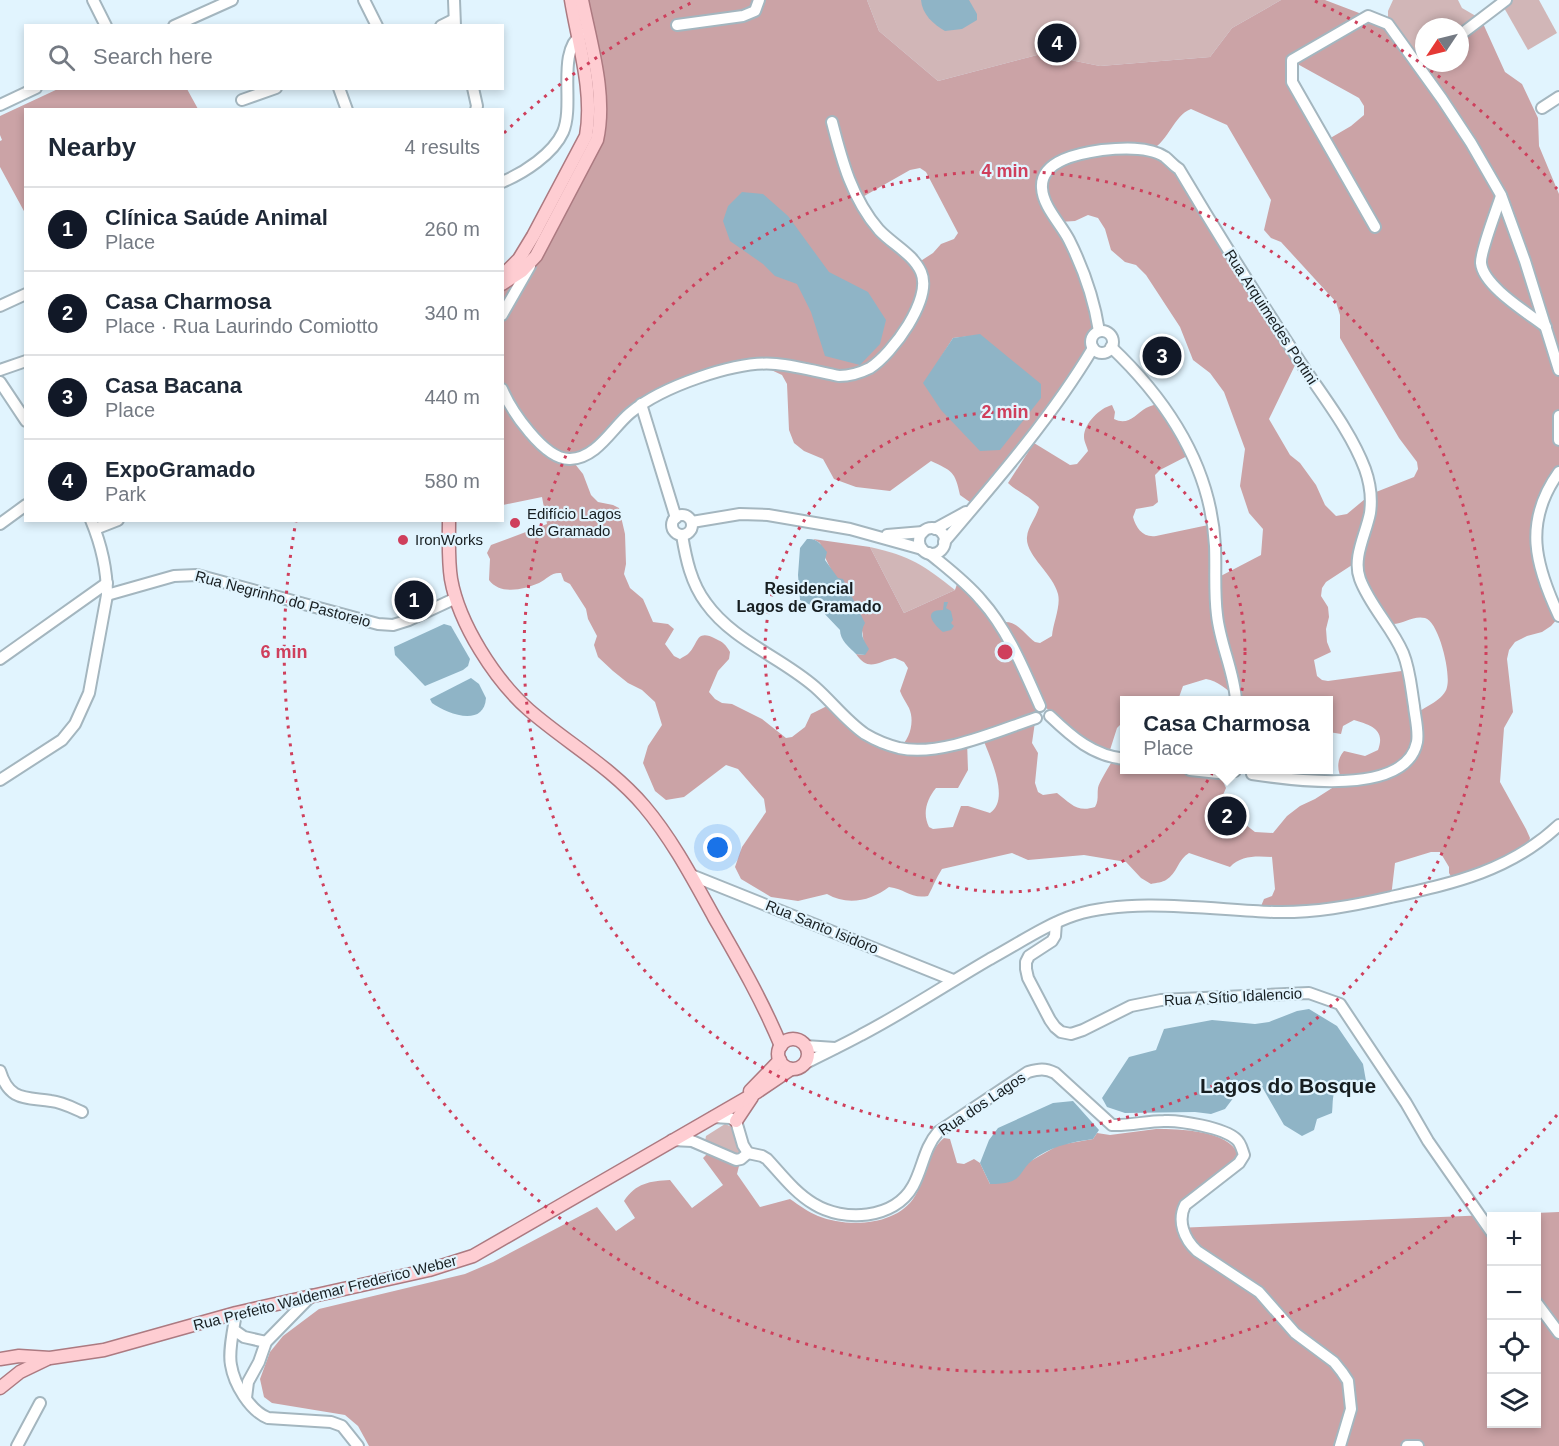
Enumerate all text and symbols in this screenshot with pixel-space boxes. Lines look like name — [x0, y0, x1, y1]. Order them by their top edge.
north arrow — [1415, 18, 1469, 72]
pin: 4 — [1038, 20, 1076, 66]
search box — [24, 24, 504, 90]
icon: search — [45, 41, 78, 74]
text: Search here — [93, 44, 213, 69]
text: Nearby — [48, 132, 136, 162]
text: 4 results — [404, 136, 480, 158]
text: 4 min — [981, 161, 1029, 181]
text: Clínica Saúde Animal — [105, 205, 328, 230]
text: 1 — [62, 218, 73, 240]
text: 260 m — [424, 218, 480, 240]
text: Place — [105, 231, 155, 253]
street label: Rua Arquimedes Portini — [1221, 246, 1321, 387]
text: Casa Charmosa — [105, 289, 271, 314]
text: 2 — [62, 302, 73, 324]
text: 340 m — [424, 302, 480, 324]
text: Place · Rua Laurindo Comiotto — [105, 315, 378, 337]
pin: 3 — [1142, 334, 1182, 378]
text: Casa Bacana — [105, 373, 242, 398]
text: 3 — [62, 386, 73, 408]
text: 440 m — [424, 386, 480, 408]
text: Place — [105, 399, 155, 421]
text: 2 min — [981, 402, 1029, 422]
text: ExpoGramado — [105, 457, 255, 482]
text: 4 — [62, 470, 73, 492]
text: 580 m — [424, 470, 480, 492]
text: Park — [105, 483, 146, 505]
place label: Edifício Lagos de Gramado — [527, 505, 621, 539]
marker: Edifício Lagos de Gramado — [508, 516, 522, 530]
place label: IronWorks — [415, 531, 483, 548]
marker: IronWorks — [396, 533, 410, 547]
street label: Rua Negrinho do Pastoreio — [194, 567, 373, 630]
pin: 1 — [394, 578, 434, 622]
district label: Residencial Lagos de Gramado — [737, 580, 882, 615]
text: 6 min — [260, 642, 308, 662]
centre of rings — [995, 642, 1015, 662]
popup — [1120, 696, 1333, 774]
text: Casa Charmosa — [1143, 711, 1310, 736]
text: Place — [1143, 737, 1193, 759]
pin: 2 — [1208, 794, 1246, 838]
your location — [703, 833, 732, 862]
street label: Rua Santo Isidoro — [763, 896, 881, 957]
street label: Rua A Sítio Idalencio — [1163, 984, 1303, 1009]
street label: Rua dos Lagos — [935, 1068, 1028, 1139]
district label: Lagos do Bosque — [1200, 1074, 1376, 1097]
map controls — [1487, 1212, 1541, 1428]
button: + — [1487, 1212, 1541, 1266]
street label: Rua Prefeito Waldemar Frederico Weber — [191, 1251, 458, 1334]
button: − — [1487, 1266, 1541, 1320]
button: locate — [1487, 1320, 1541, 1374]
button: layers — [1487, 1374, 1541, 1428]

